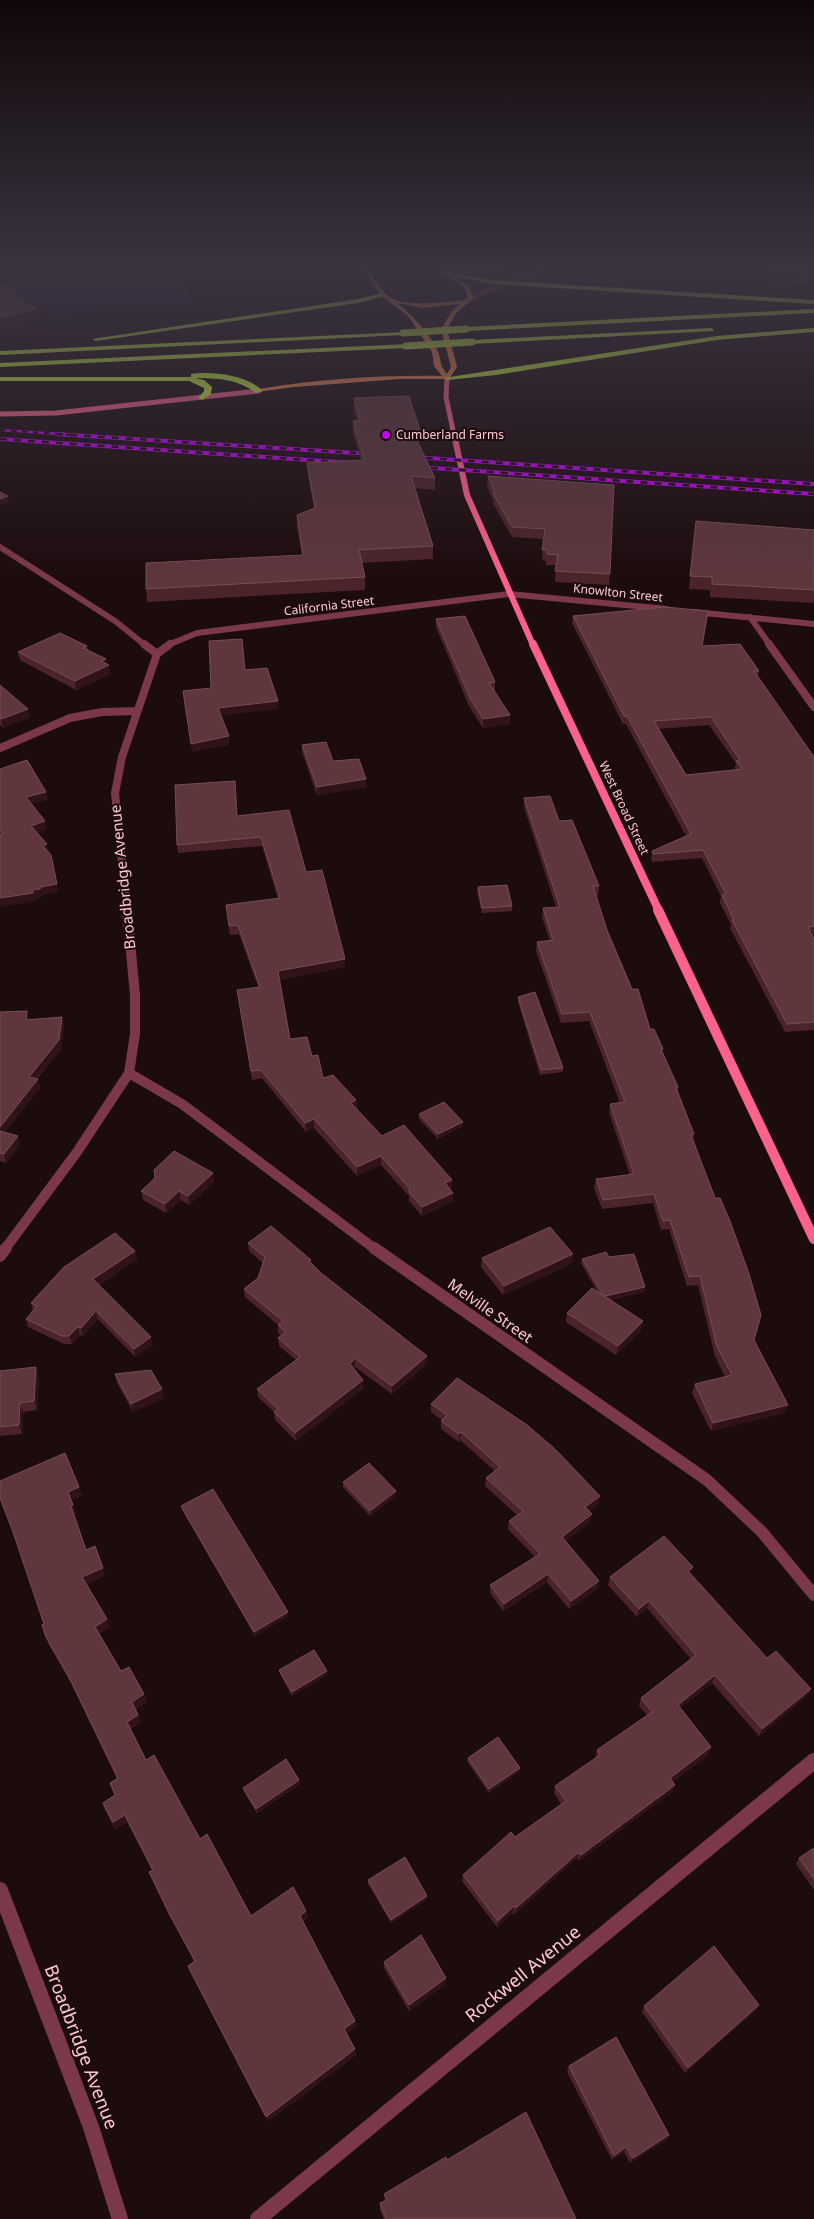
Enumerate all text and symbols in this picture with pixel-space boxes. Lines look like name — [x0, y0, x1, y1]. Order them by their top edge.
place label: Cumberland Farms — [396, 426, 504, 443]
marker: Cumberland Farms — [380, 429, 392, 441]
street label: Knowlton Street — [572, 579, 664, 606]
street label: California Street — [283, 591, 376, 619]
street label: West Broad Street — [595, 758, 654, 858]
street label: Broadbridge Avenue — [104, 804, 140, 950]
street label: Melville Street — [444, 1273, 538, 1347]
street label: Rockwell Avenue — [460, 1919, 585, 2027]
street label: Broadbridge Avenue — [40, 1961, 124, 2132]

